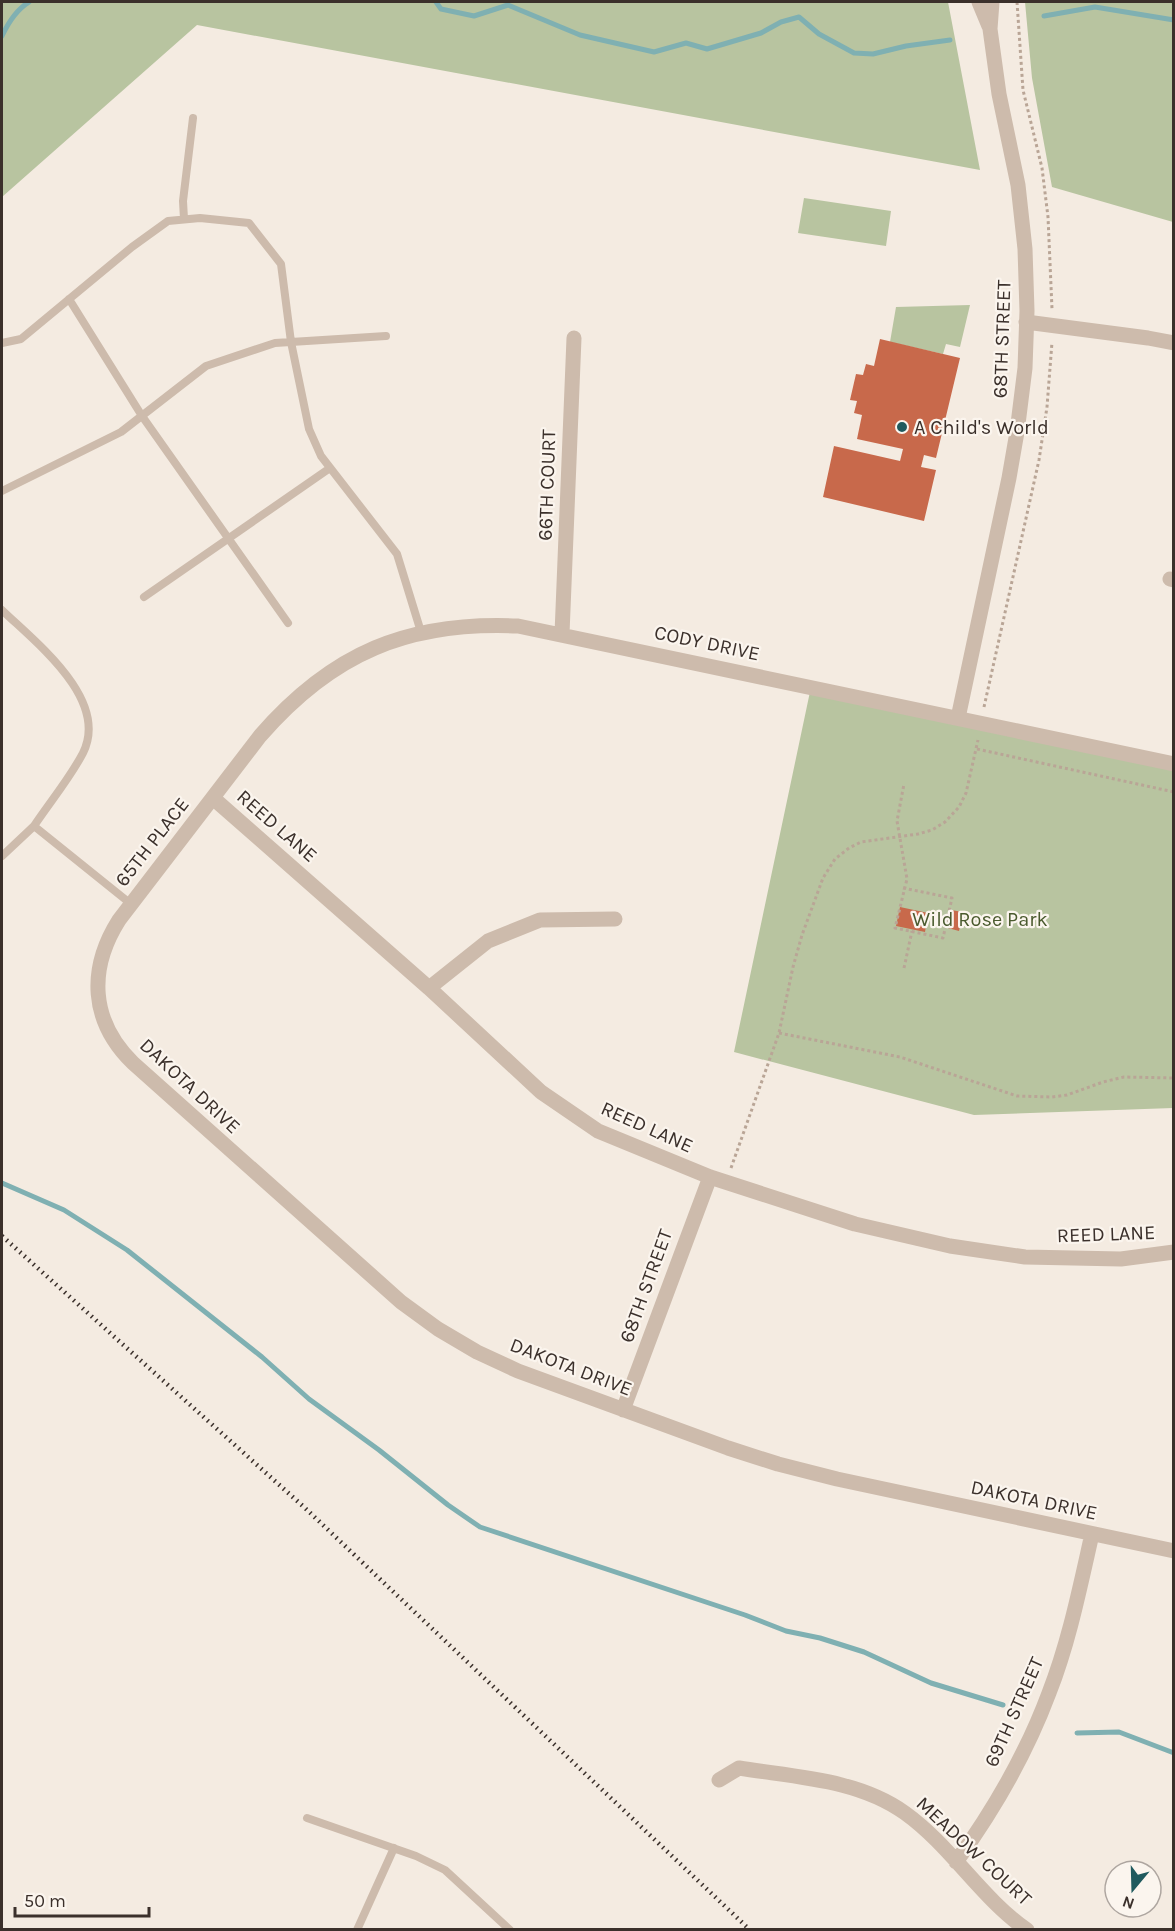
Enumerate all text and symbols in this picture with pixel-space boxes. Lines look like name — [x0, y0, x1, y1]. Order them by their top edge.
street label: 68TH STREET — [988, 279, 1016, 399]
place label: A Child's World — [914, 416, 1049, 439]
marker: A Child's World — [895, 420, 909, 434]
street label: 66TH COURT — [534, 429, 560, 541]
street label: CODY DRIVE — [652, 621, 762, 665]
street label: REED LANE — [232, 785, 322, 867]
street label: 65TH PLACE — [110, 793, 194, 891]
park label: Wild Rose Park — [912, 908, 1048, 931]
street label: DAKOTA DRIVE — [135, 1034, 245, 1138]
street label: REED LANE — [597, 1096, 697, 1158]
street label: REED LANE — [1056, 1221, 1156, 1247]
street label: 68TH STREET — [615, 1226, 677, 1346]
street label: DAKOTA DRIVE — [507, 1333, 635, 1401]
street label: DAKOTA DRIVE — [969, 1475, 1099, 1525]
street label: 69TH STREET — [979, 1653, 1049, 1771]
street label: MEADOW COURT — [912, 1792, 1036, 1910]
north arrow — [1103, 1859, 1163, 1919]
scale bar — [15, 1880, 148, 1918]
text: 50 m — [24, 1890, 66, 1912]
text: N — [1120, 1892, 1137, 1914]

